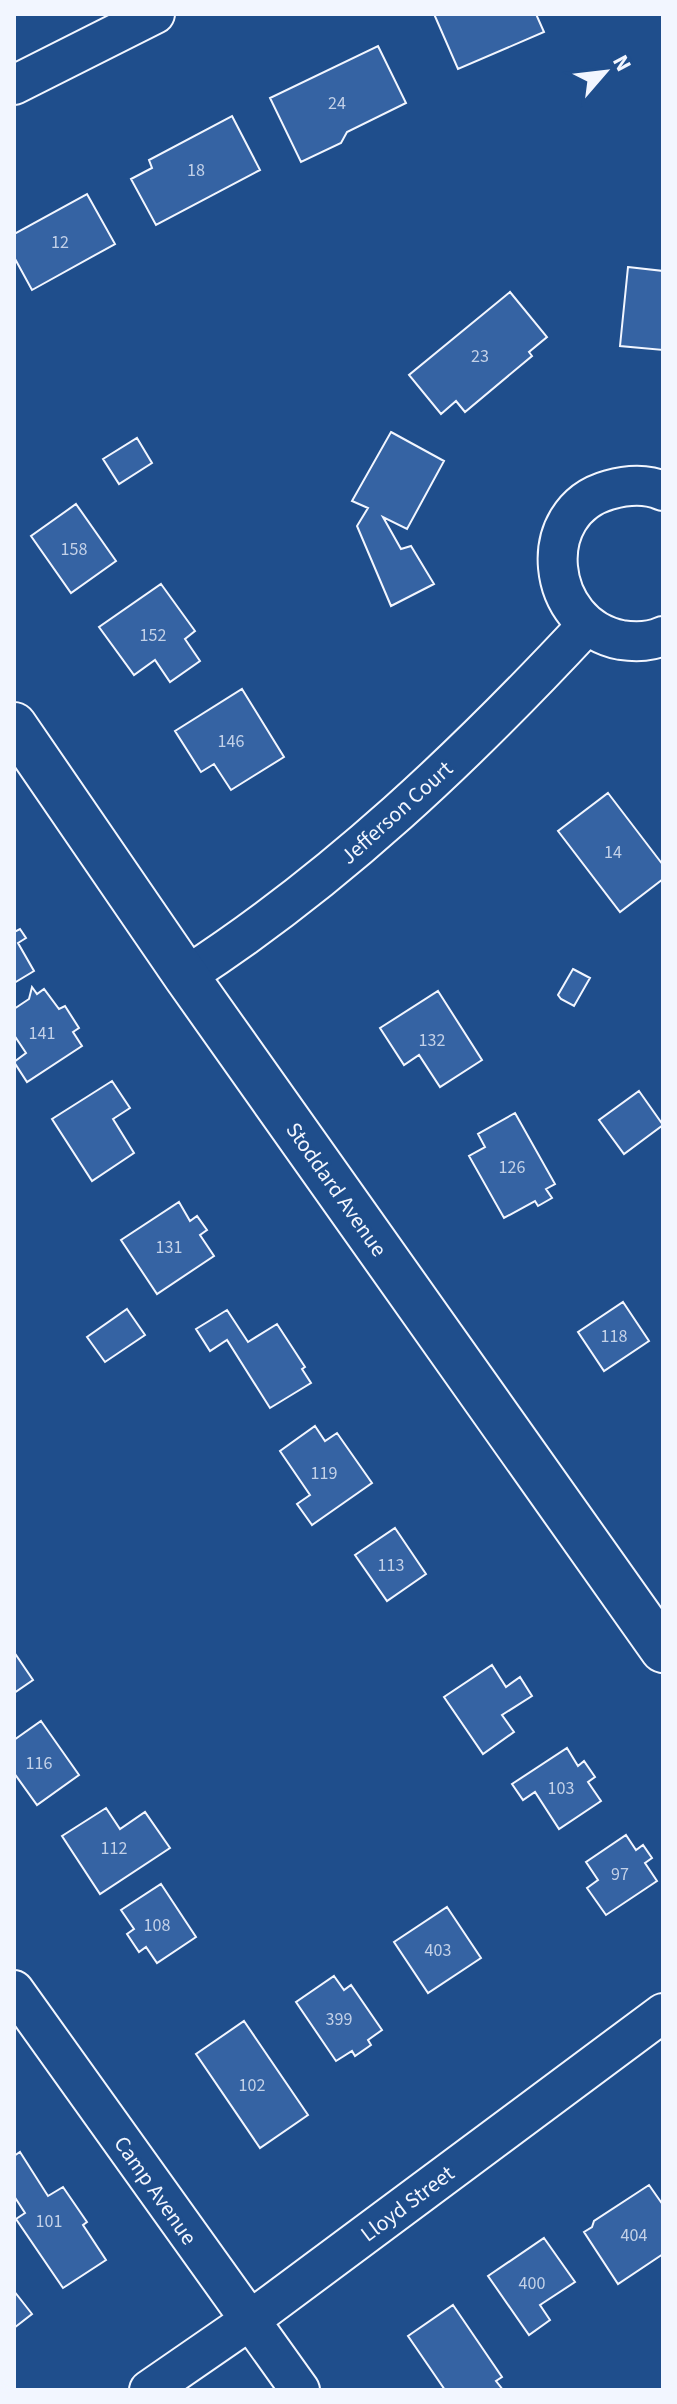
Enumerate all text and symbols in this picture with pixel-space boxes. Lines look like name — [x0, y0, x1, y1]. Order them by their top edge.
north arrow — [565, 32, 645, 112]
text: N — [604, 49, 639, 77]
house number: 24 — [328, 91, 346, 116]
house number: 18 — [187, 158, 205, 183]
house number: 12 — [51, 230, 69, 255]
house number: 23 — [471, 344, 489, 369]
house number: 158 — [61, 537, 87, 562]
house number: 152 — [140, 623, 166, 648]
house number: 146 — [218, 729, 244, 754]
street label: Jefferson Court — [333, 753, 460, 872]
house number: 14 — [604, 840, 622, 865]
house number: 141 — [29, 1021, 55, 1046]
house number: 132 — [419, 1028, 445, 1053]
street label: Stoddard Avenue — [278, 1116, 395, 1263]
house number: 126 — [499, 1155, 525, 1180]
house number: 131 — [156, 1235, 182, 1260]
house number: 118 — [601, 1324, 627, 1349]
house number: 119 — [311, 1461, 337, 1486]
house number: 113 — [378, 1553, 404, 1578]
house number: 116 — [26, 1751, 52, 1776]
house number: 103 — [548, 1776, 574, 1801]
house number: 112 — [101, 1836, 127, 1861]
house number: 97 — [611, 1862, 629, 1887]
house number: 108 — [144, 1913, 170, 1938]
house number: 403 — [425, 1938, 451, 1963]
house number: 399 — [326, 2007, 352, 2032]
house number: 102 — [239, 2073, 265, 2098]
street label: Camp Avenue — [106, 2130, 205, 2252]
street label: Lloyd Street — [354, 2158, 462, 2250]
house number: 101 — [36, 2209, 62, 2234]
house number: 404 — [621, 2223, 647, 2248]
house number: 400 — [519, 2271, 545, 2296]

